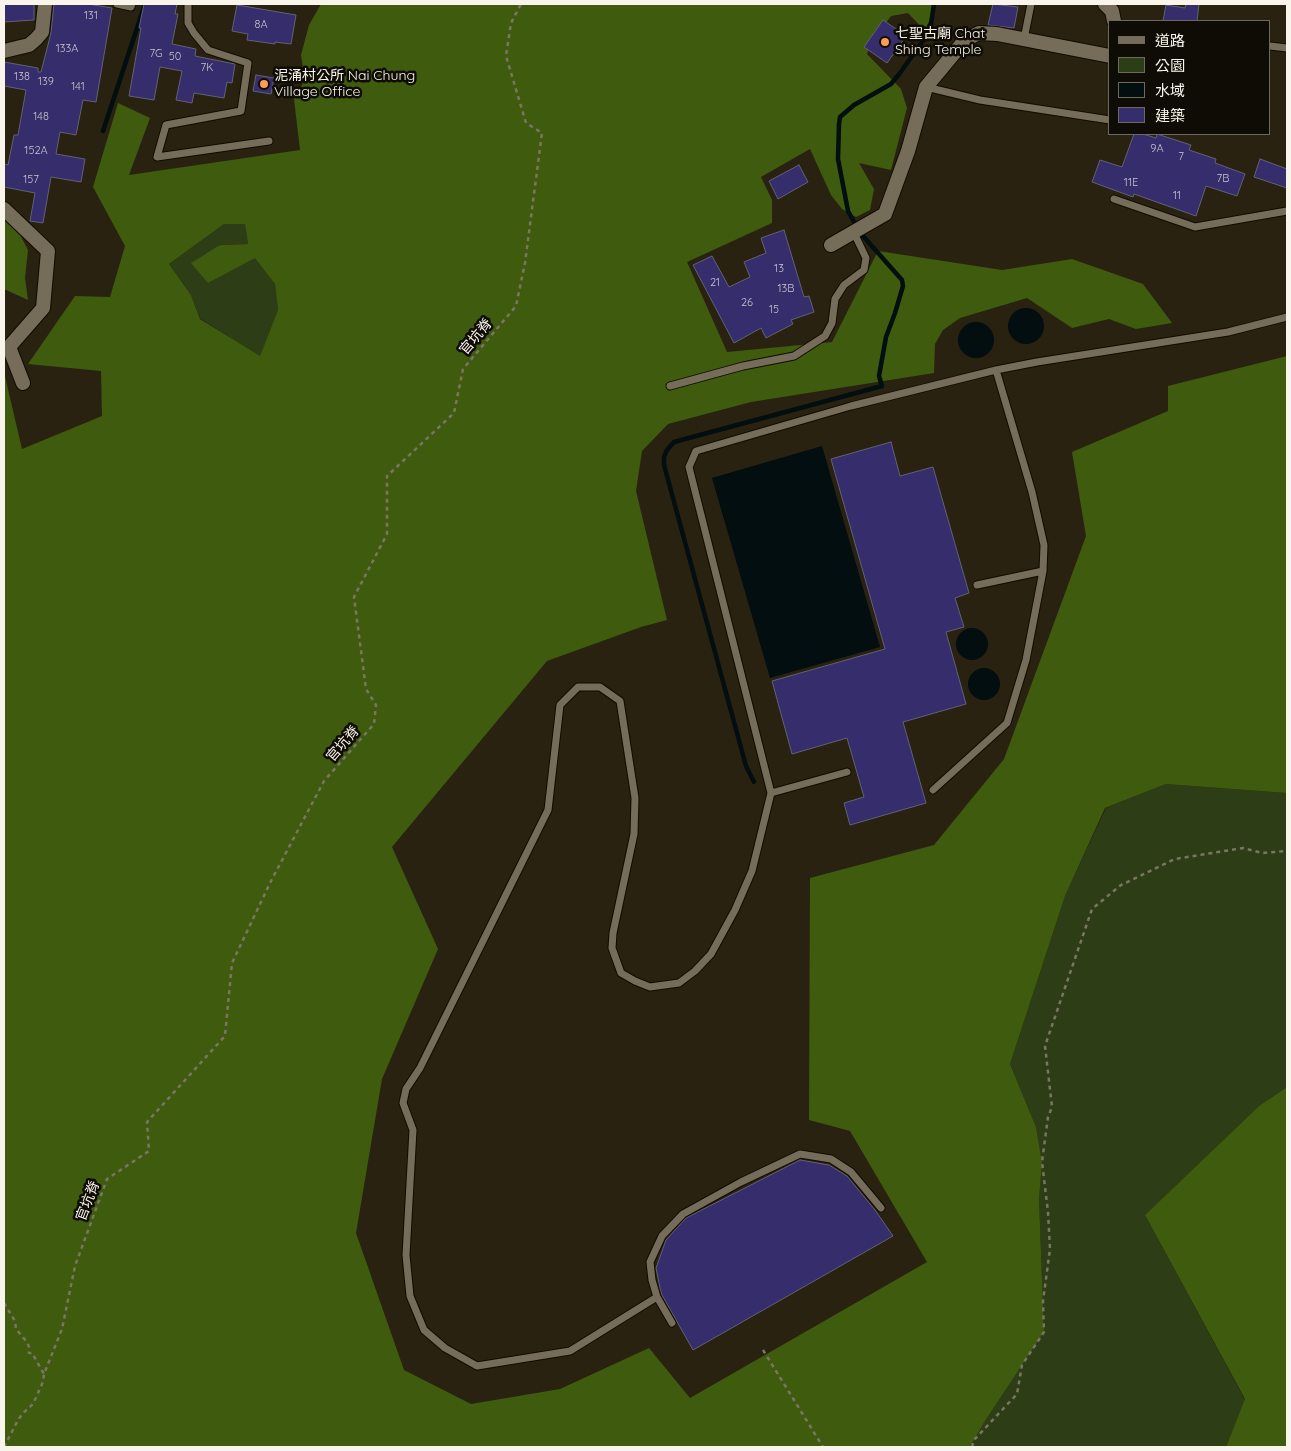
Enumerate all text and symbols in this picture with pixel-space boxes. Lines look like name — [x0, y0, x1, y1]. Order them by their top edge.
house number: 131 — [84, 9, 98, 23]
house number: 8A — [254, 18, 268, 32]
legend — [1108, 20, 1271, 135]
place label: 七聖古廟 Chat Shing Temple — [895, 26, 985, 58]
text: 道路 — [1155, 31, 1185, 50]
marker: 七聖古廟 Chat Shing Temple — [879, 36, 891, 48]
house number: 133A — [56, 42, 78, 56]
house number: 7G — [149, 47, 163, 61]
house number: 50 — [169, 50, 181, 64]
text: 公園 — [1155, 56, 1185, 75]
house number: 7K — [200, 61, 214, 75]
place label: 泥涌村公所 Nai Chung Village Office — [274, 68, 415, 100]
house number: 138 — [14, 70, 30, 84]
house number: 139 — [38, 75, 54, 89]
marker: 泥涌村公所 Nai Chung Village Office — [258, 78, 270, 90]
house number: 141 — [71, 80, 85, 94]
text: 水域 — [1155, 81, 1185, 100]
text: 建築 — [1155, 106, 1185, 125]
house number: 148 — [33, 110, 49, 124]
house number: 9A — [1150, 142, 1164, 156]
house number: 152A — [24, 144, 48, 158]
house number: 7 — [1178, 150, 1184, 164]
house number: 7B — [1217, 172, 1229, 186]
house number: 157 — [23, 173, 39, 187]
house number: 11E — [1124, 176, 1138, 190]
house number: 11 — [1173, 189, 1181, 203]
house number: 13 — [774, 262, 784, 276]
house number: 21 — [710, 276, 720, 290]
house number: 13B — [778, 282, 794, 296]
house number: 26 — [741, 296, 753, 310]
house number: 15 — [769, 303, 779, 317]
street label: 官坑脊 — [456, 316, 496, 358]
street label: 官坑脊 — [323, 723, 363, 765]
street label: 官坑脊 — [73, 1178, 103, 1224]

